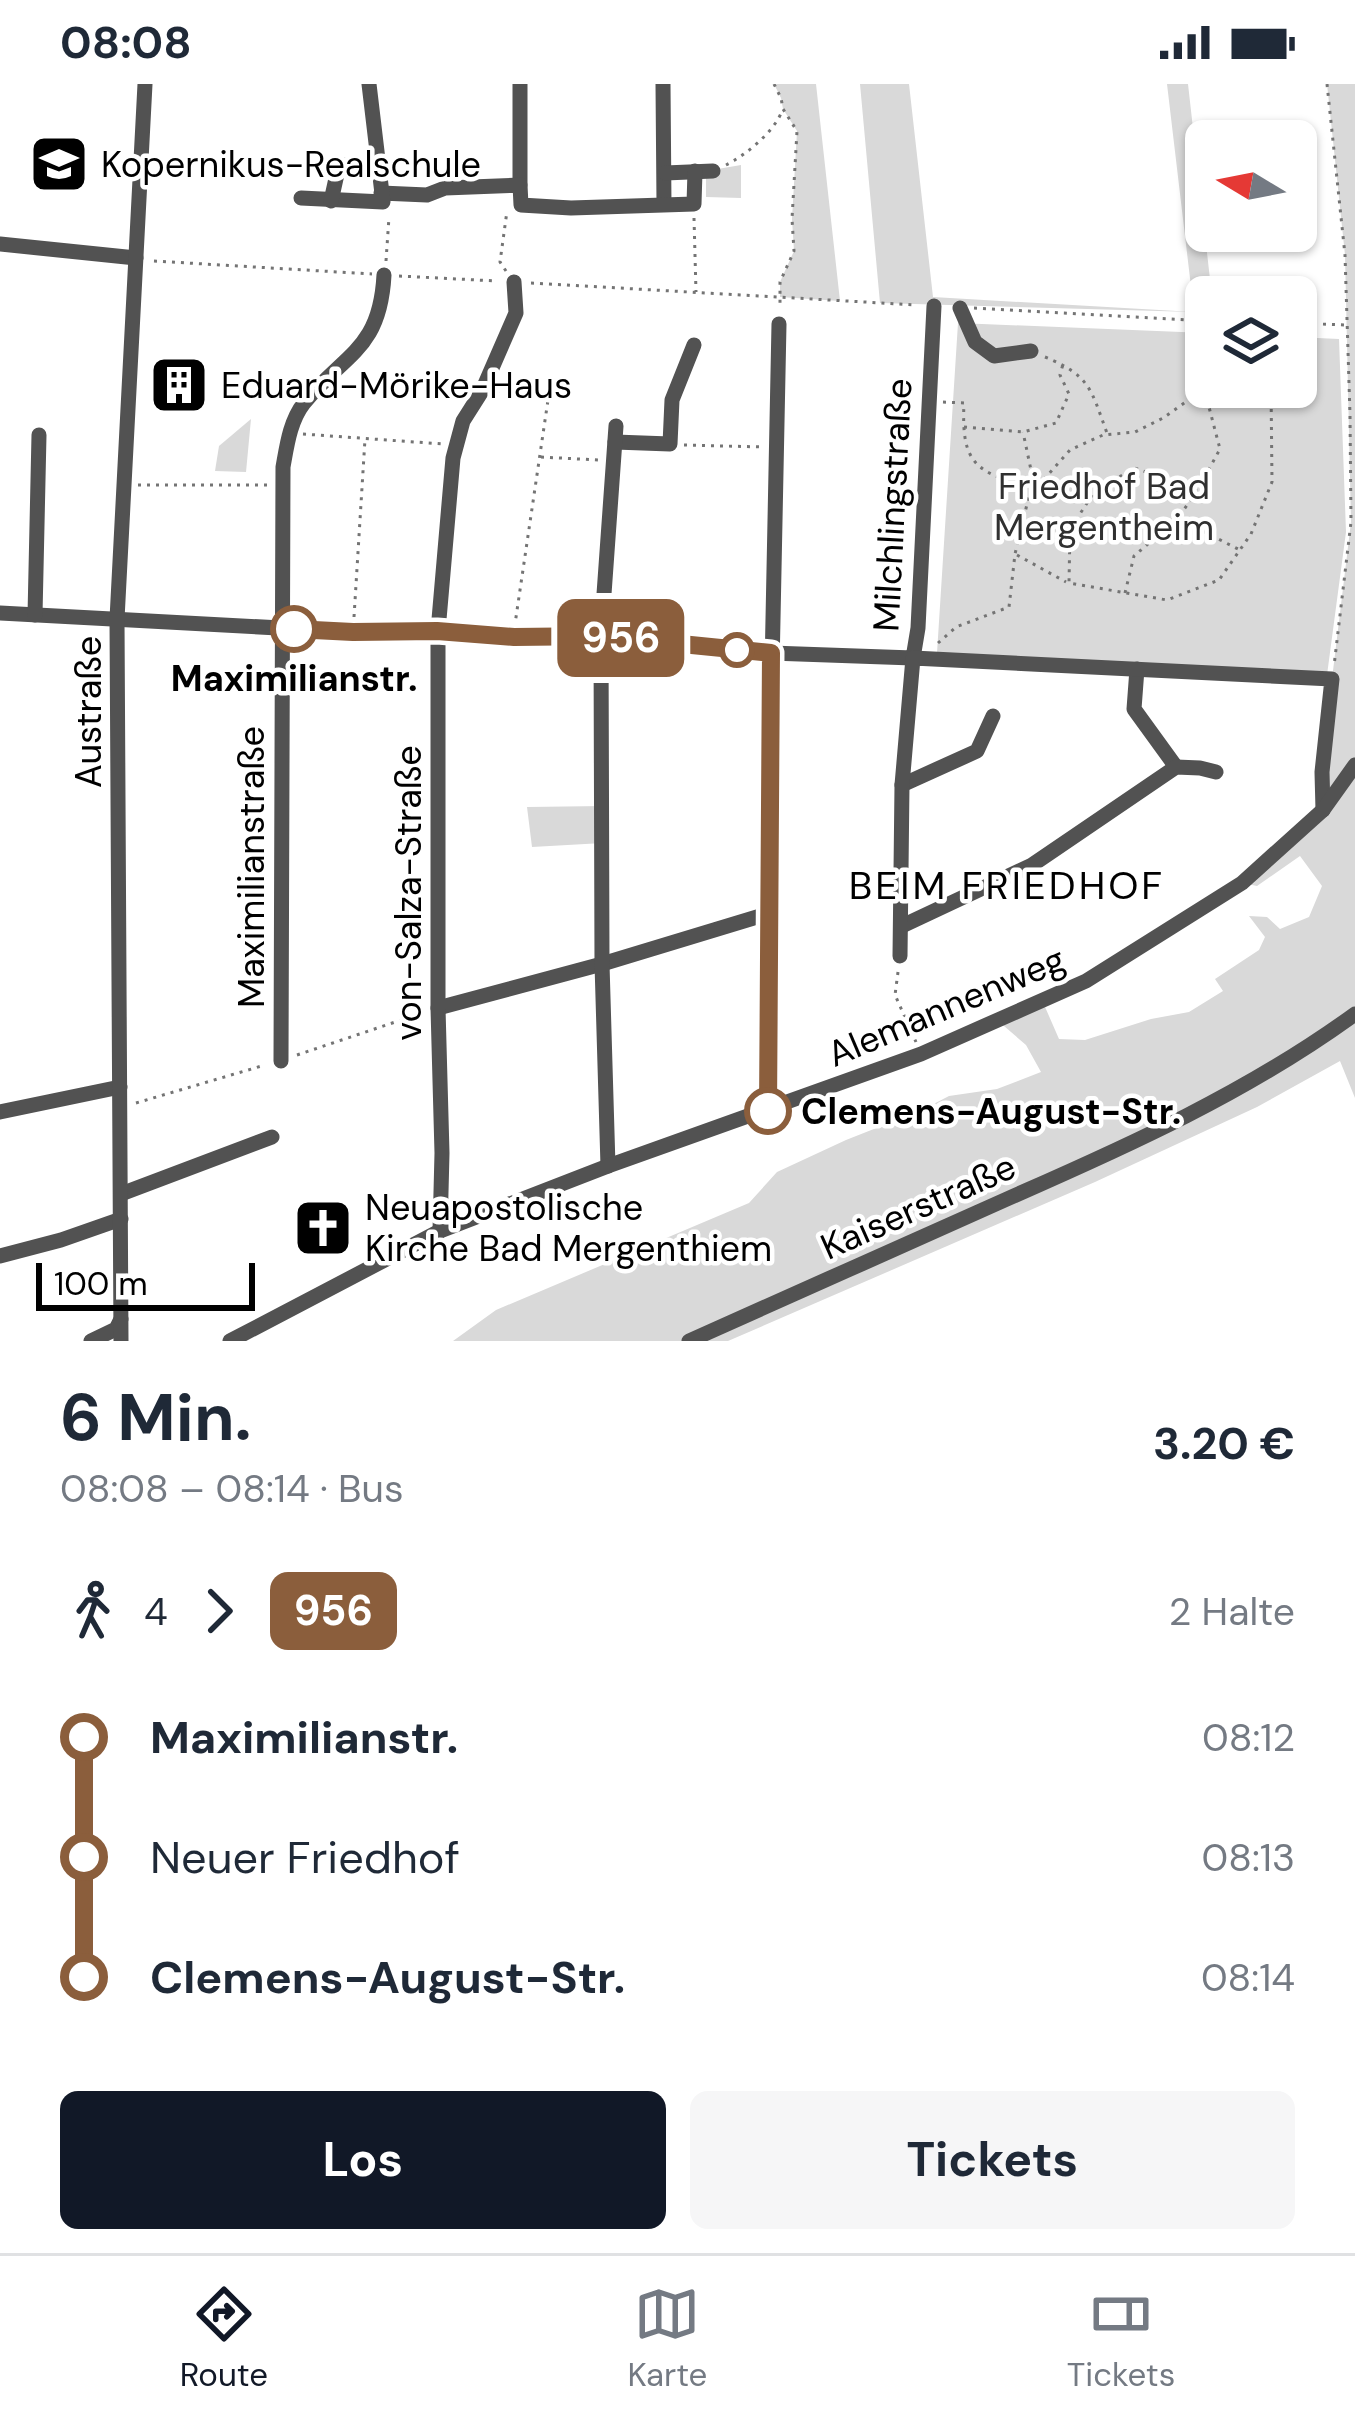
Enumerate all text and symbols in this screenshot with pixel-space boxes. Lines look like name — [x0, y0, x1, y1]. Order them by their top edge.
text: 08:08 — [60, 13, 192, 72]
north arrow — [1185, 120, 1317, 252]
map controls — [1185, 120, 1317, 408]
school or university icon: Kopernikus-Realschule — [28, 133, 90, 195]
place label: Kopernikus-Realschule — [101, 141, 481, 188]
button: layers — [1185, 276, 1317, 408]
building icon: Eduard-Mörike-Haus — [148, 354, 210, 416]
place label: Eduard-Mörike-Haus — [221, 362, 572, 409]
street label: Milchlingstraße — [862, 377, 923, 633]
park label: Friedhof Bad Mergentheim — [994, 463, 1214, 551]
line badge: 956 — [552, 599, 690, 677]
marker: Maximilianstr. — [272, 607, 316, 651]
text: 956 — [581, 610, 661, 665]
unlabelled marker — [721, 634, 753, 666]
street label: Austraße — [65, 636, 112, 788]
place label: Maximilianstr. — [171, 655, 417, 702]
street label: Maximilianstraße — [228, 726, 275, 1008]
street label: von-Salza-Straße — [385, 745, 432, 1041]
district label: BEIM FRIEDHOF — [849, 860, 1165, 911]
street label: Alemannenweg — [820, 935, 1072, 1078]
place label: Clemens-August-Str. — [801, 1088, 1181, 1135]
marker: Clemens-August-Str. — [746, 1089, 790, 1133]
street label: Kaiserstraße — [813, 1143, 1023, 1270]
place label: Neuapostolische Kirche Bad Mergenthiem — [365, 1184, 772, 1272]
church icon: Neuapostolische Kirche Bad Mergenthiem — [292, 1197, 354, 1259]
scale bar — [36, 1257, 255, 1310]
text: 100 m — [54, 1262, 148, 1305]
text: 6 Min. — [60, 1375, 251, 1460]
text: 3.20 € — [1153, 1414, 1295, 1473]
text: 08:08 – 08:14 · Bus — [60, 1463, 404, 1514]
icon: walk — [60, 1578, 126, 1644]
icon: forward — [186, 1578, 252, 1644]
text: 956 — [294, 1583, 373, 1638]
text: 4 — [144, 1586, 168, 1637]
text: 2 Halte — [1169, 1586, 1295, 1637]
text: Maximilianstr. — [150, 1708, 458, 1767]
text: 08:12 — [1202, 1712, 1295, 1763]
text: Neuer Friedhof — [150, 1828, 460, 1887]
text: 08:13 — [1202, 1832, 1295, 1883]
text: Clemens-August-Str. — [150, 1948, 625, 2007]
text: 08:14 — [1201, 1952, 1295, 2003]
button: Los — [60, 2091, 666, 2229]
button: Tickets — [690, 2091, 1295, 2229]
tab: Route — [180, 2281, 268, 2396]
tab: Karte — [627, 2281, 707, 2396]
tab: Tickets — [1067, 2281, 1175, 2396]

